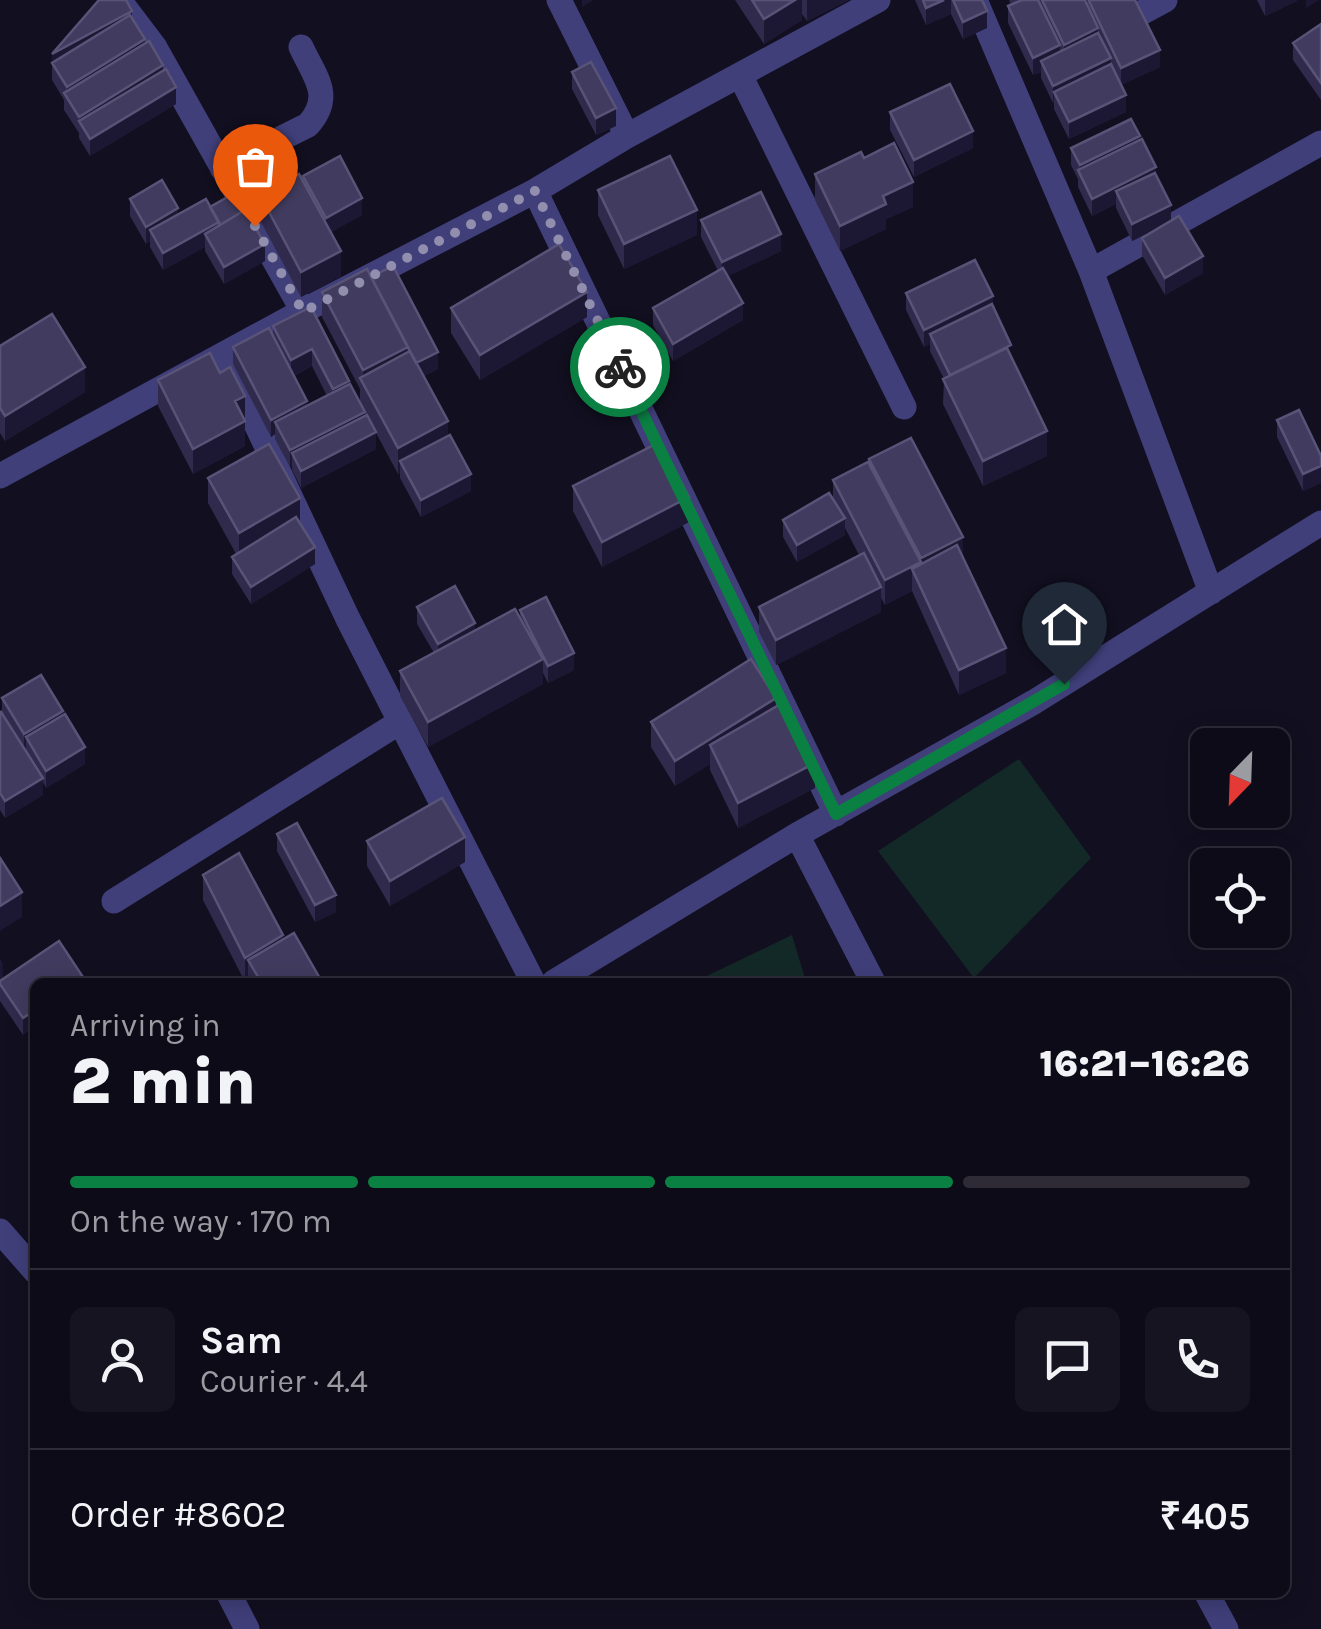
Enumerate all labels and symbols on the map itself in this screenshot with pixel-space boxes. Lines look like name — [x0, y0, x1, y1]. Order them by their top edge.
pin — [213, 124, 298, 227]
courier — [570, 317, 670, 417]
pin — [1022, 582, 1107, 685]
north arrow — [1190, 728, 1290, 828]

